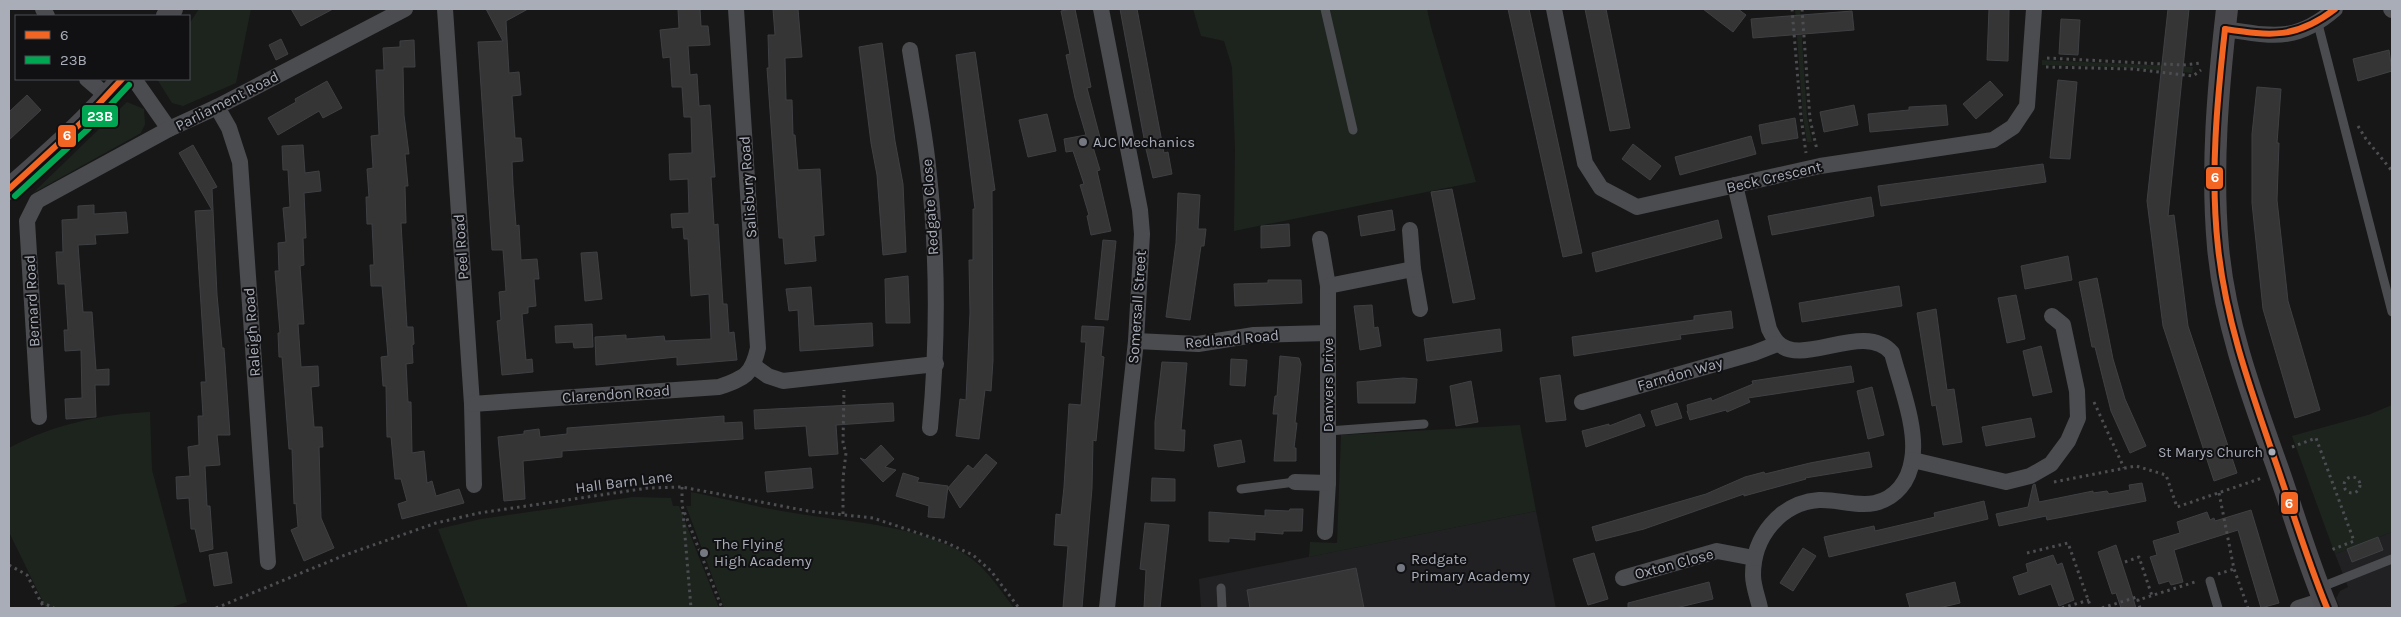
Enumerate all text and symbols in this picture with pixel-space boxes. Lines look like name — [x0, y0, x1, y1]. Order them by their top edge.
legend — [15, 15, 190, 80]
text: 6 — [60, 26, 69, 44]
text: 23B — [60, 51, 87, 69]
street label: Parliament Road — [172, 67, 282, 135]
line badge: 23B — [81, 104, 119, 128]
text: 23B — [87, 108, 113, 125]
line badge: 6 — [57, 124, 77, 148]
text: 6 — [63, 127, 71, 144]
place label: AJC Mechanics — [1093, 133, 1195, 151]
street label: Salisbury Road — [735, 135, 761, 239]
marker: AJC Mechanics — [1077, 136, 1089, 148]
street label: Beck Crescent — [1725, 157, 1824, 197]
street label: Redgate Close — [918, 158, 942, 256]
line badge: 6 — [2205, 166, 2224, 190]
text: 6 — [2211, 169, 2219, 186]
street label: Peel Road — [450, 213, 472, 281]
street label: Somersall Street — [1124, 249, 1150, 364]
street label: Bernard Road — [21, 255, 43, 347]
street label: Raleigh Road — [240, 287, 264, 377]
street label: Redland Road — [1184, 326, 1280, 352]
street label: Danvers Drive — [1319, 338, 1337, 432]
street label: Farndon Way — [1635, 353, 1725, 395]
street label: Clarendon Road — [561, 381, 671, 407]
place label: St Marys Church — [2158, 444, 2263, 461]
marker: St Marys Church — [2267, 447, 2277, 457]
street label: Hall Barn Lane — [574, 467, 674, 497]
line badge: 6 — [2280, 491, 2299, 515]
text: 6 — [2285, 495, 2293, 512]
place label: The Flying High Academy — [714, 535, 812, 570]
street label: Oxton Close — [1633, 545, 1715, 583]
marker: The Flying High Academy — [698, 547, 710, 559]
place label: Redgate Primary Academy — [1411, 550, 1530, 585]
marker: Redgate Primary Academy — [1395, 562, 1407, 574]

